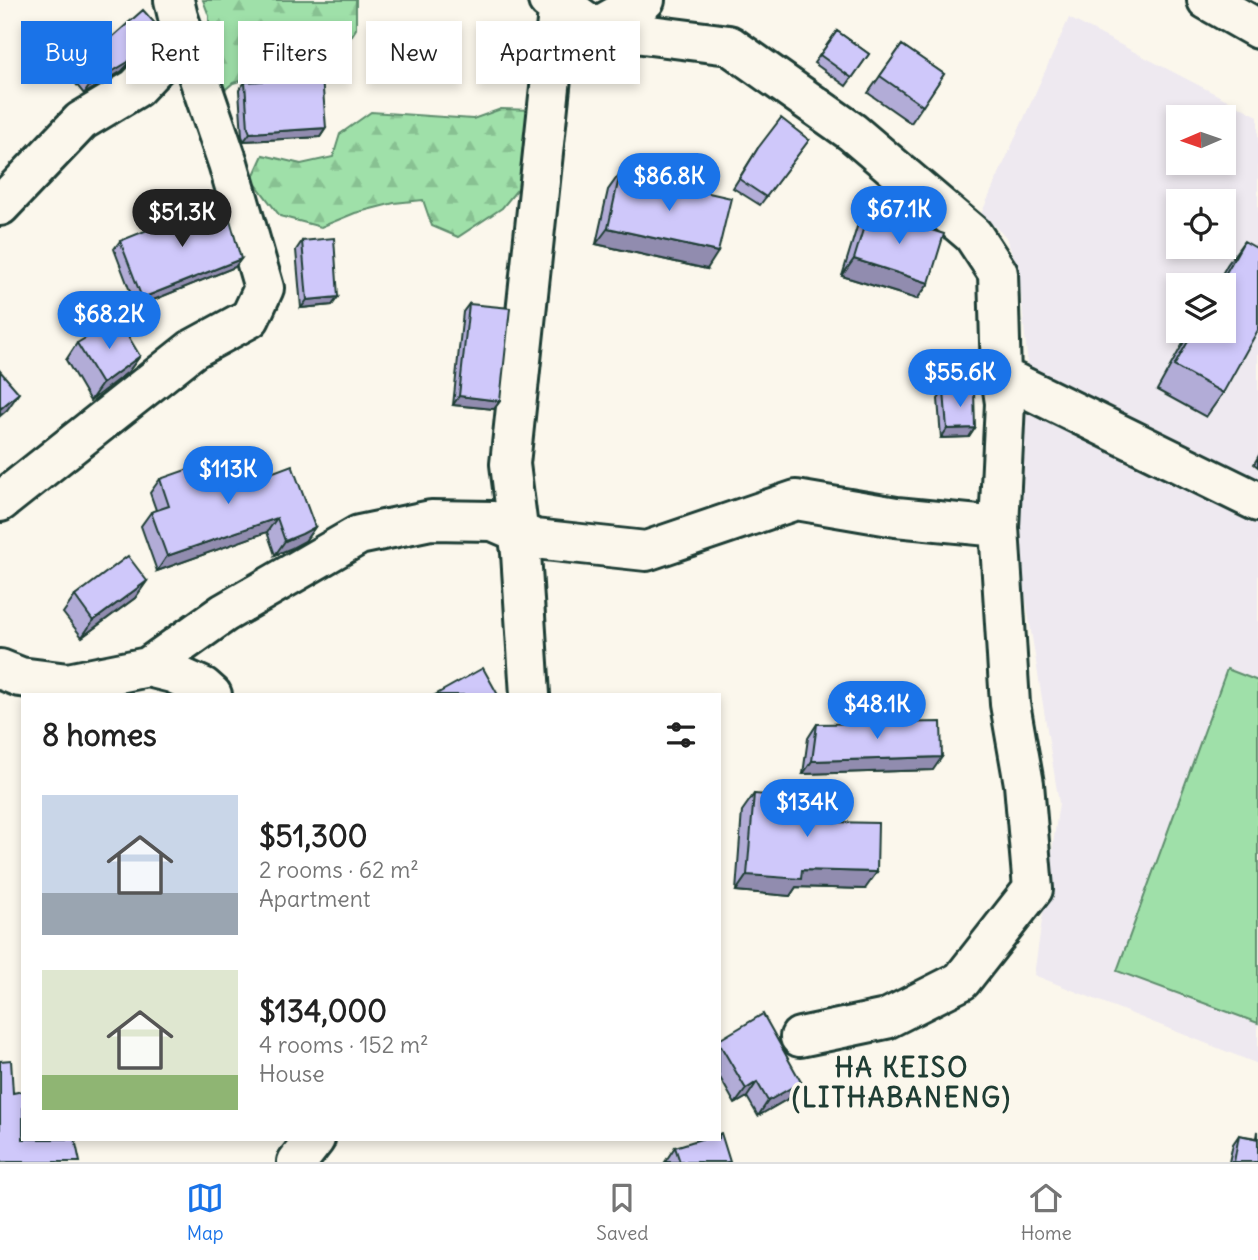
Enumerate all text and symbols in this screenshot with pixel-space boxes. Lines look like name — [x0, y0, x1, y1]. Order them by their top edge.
chip: Buy — [21, 21, 112, 84]
chip: Rent — [126, 21, 224, 84]
chip: Filters — [238, 21, 352, 84]
chip: New — [366, 21, 462, 84]
chip: Apartment — [476, 21, 640, 84]
north arrow — [1166, 105, 1236, 175]
map controls — [1166, 105, 1236, 343]
pin: $86.8K — [612, 154, 726, 213]
text: $86.8K — [633, 161, 705, 190]
pin: $67.1K — [842, 187, 956, 246]
button: locate — [1166, 189, 1236, 259]
pin: $51.3K — [125, 190, 239, 249]
text: $67.1K — [867, 194, 931, 223]
text: $51.3K — [148, 197, 216, 226]
button: layers — [1166, 273, 1236, 343]
pin: $68.2K — [52, 292, 166, 351]
text: $68.2K — [74, 299, 144, 328]
pin: $55.6K — [903, 350, 1017, 409]
text: $55.6K — [924, 357, 996, 386]
pin: $113K — [179, 447, 277, 506]
text: $113K — [199, 454, 257, 483]
pin: $48.1K — [820, 682, 934, 741]
text: $48.1K — [844, 689, 910, 718]
text: 8 homes — [42, 716, 157, 754]
icon: filters — [662, 716, 700, 754]
pin: $134K — [758, 780, 856, 839]
text: $134K — [776, 787, 838, 816]
text: $51,300 — [259, 817, 368, 855]
icon: home — [98, 823, 182, 907]
text: 2 rooms · 62 m² — [259, 855, 419, 884]
text: Apartment — [259, 884, 371, 913]
text: $134,000 — [259, 992, 387, 1030]
icon: home — [98, 998, 182, 1082]
text: 4 rooms · 152 m² — [259, 1030, 429, 1059]
district label: HA KEISO (LITHABANENG) — [792, 1051, 1012, 1114]
text: House — [259, 1059, 325, 1088]
tab: Map — [186, 1179, 224, 1245]
tab: Saved — [596, 1179, 648, 1245]
tab: Home — [1021, 1179, 1072, 1245]

